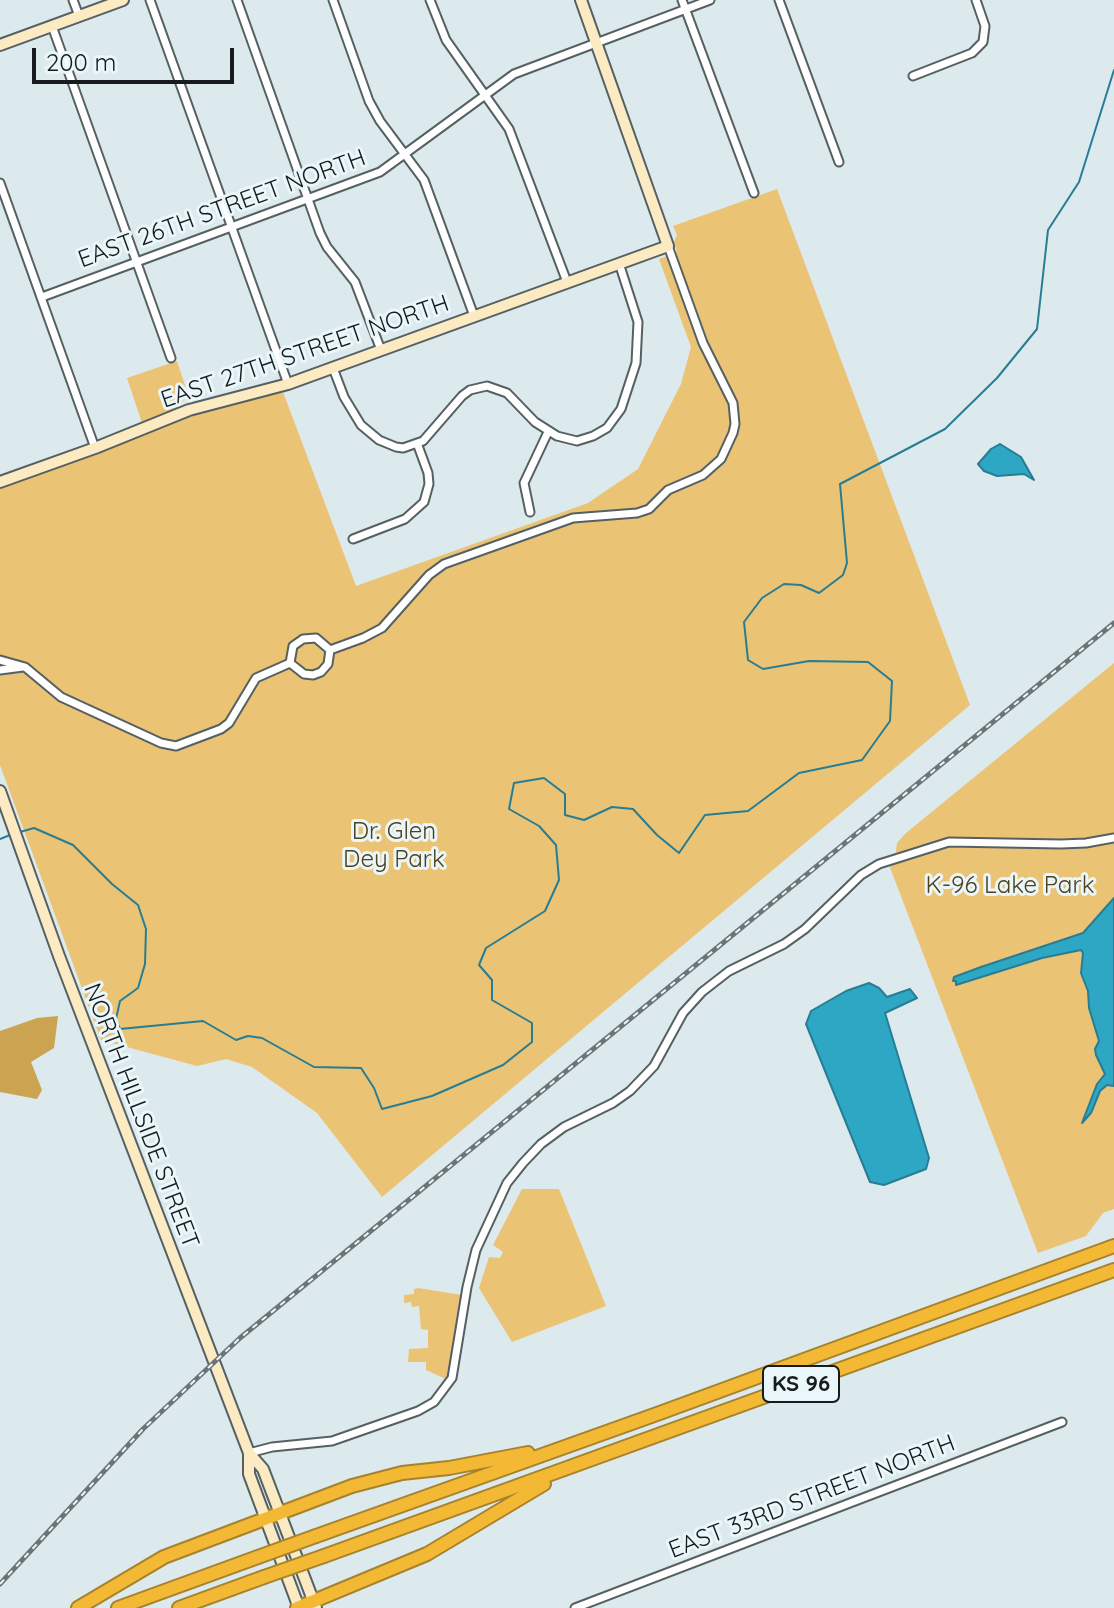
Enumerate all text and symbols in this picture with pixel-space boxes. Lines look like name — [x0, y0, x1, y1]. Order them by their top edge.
scale bar — [36, 32, 238, 82]
text: 200 m — [46, 47, 116, 77]
street label: EAST 26TH STREET NORTH — [74, 143, 370, 275]
street label: EAST 27TH STREET NORTH — [157, 289, 453, 415]
park label: Dr. Glen Dey Park — [343, 818, 445, 874]
park label: K-96 Lake Park — [926, 872, 1094, 900]
street label: NORTH HILLSIDE STREET — [77, 979, 205, 1253]
road number: KS 96 — [763, 1366, 839, 1402]
street label: EAST 33RD STREET NORTH — [665, 1429, 959, 1565]

